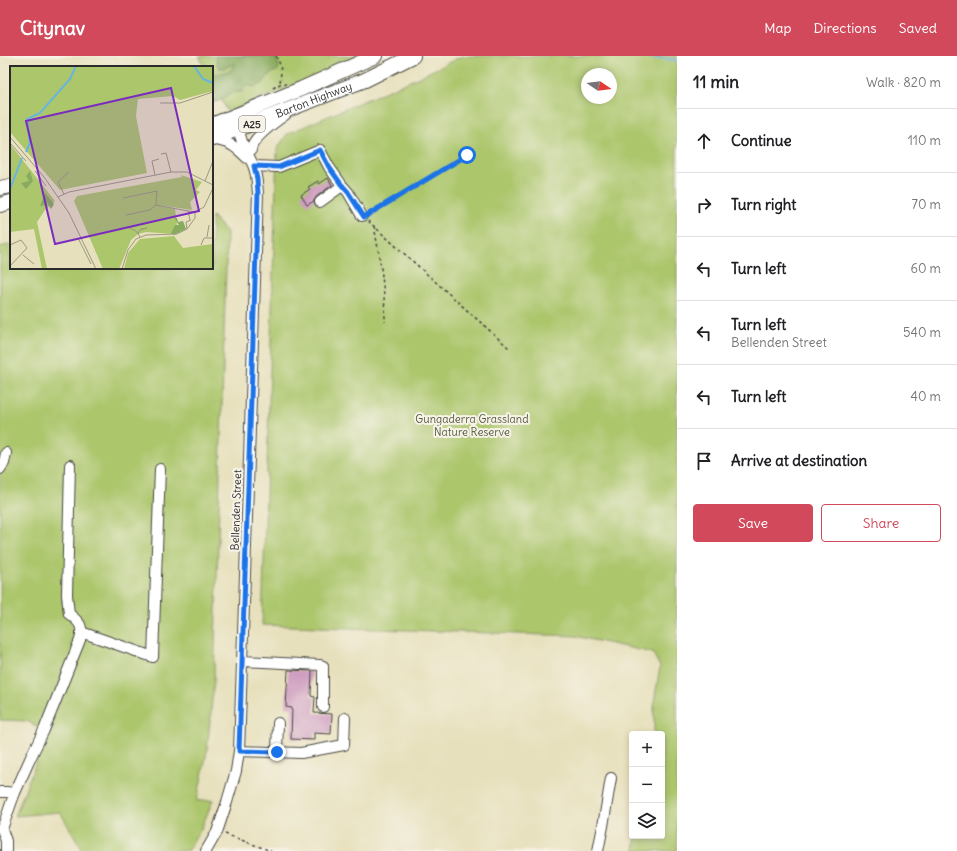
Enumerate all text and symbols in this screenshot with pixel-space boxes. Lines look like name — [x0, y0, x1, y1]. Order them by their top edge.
text: Citynav — [20, 16, 85, 40]
text: Map — [764, 19, 791, 37]
text: Directions — [813, 19, 877, 37]
text: Saved — [899, 19, 937, 37]
inset map — [10, 66, 213, 269]
north arrow — [581, 68, 617, 104]
text: 11 min — [693, 71, 739, 93]
text: Walk · 820 m — [866, 74, 941, 91]
street label: Barton Highway — [273, 79, 354, 121]
road number: A25 — [239, 116, 265, 132]
icon: ahead — [693, 130, 715, 152]
text: Continue — [731, 131, 792, 150]
text: 110 m — [908, 132, 941, 149]
route start — [458, 146, 476, 164]
icon: right — [693, 194, 715, 216]
text: Turn right — [731, 195, 796, 214]
text: 70 m — [912, 196, 941, 213]
icon: left — [693, 258, 715, 280]
text: Turn left — [731, 259, 786, 278]
text: 60 m — [910, 260, 941, 277]
text: Turn left — [731, 315, 786, 334]
icon: left — [693, 322, 715, 344]
text: 540 m — [903, 324, 941, 341]
text: Bellenden Street — [731, 334, 827, 351]
icon: left — [693, 386, 715, 408]
text: Turn left — [731, 387, 786, 406]
text: 40 m — [910, 388, 941, 405]
park label: Gungaderra Grassland Nature Reserve — [415, 412, 529, 439]
icon: arrive — [693, 450, 715, 472]
text: Arrive at destination — [731, 451, 867, 470]
street label: Bellenden Street — [228, 469, 244, 551]
button: Save — [693, 504, 813, 542]
button: Share — [821, 504, 941, 542]
map controls — [629, 731, 665, 839]
button: + — [629, 731, 665, 767]
route end — [268, 743, 286, 761]
button: − — [629, 767, 665, 803]
button: layers — [629, 803, 665, 839]

